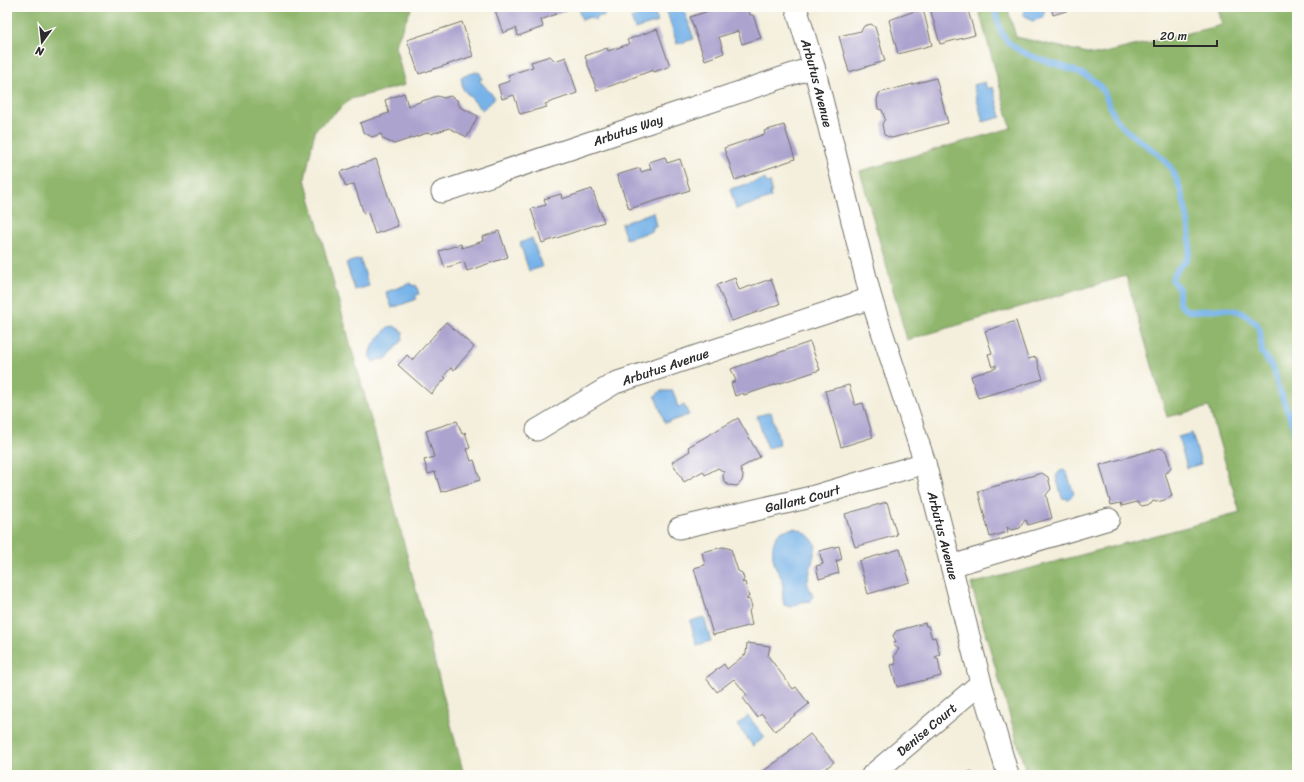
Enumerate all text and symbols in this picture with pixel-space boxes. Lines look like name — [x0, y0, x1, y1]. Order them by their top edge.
north arrow — [22, 22, 62, 62]
scale bar — [1154, 22, 1217, 48]
text: 20 m — [1160, 25, 1187, 47]
street label: Arbutus Avenue — [794, 35, 840, 130]
text: N — [33, 41, 47, 62]
street label: Arbutus Way — [589, 107, 666, 153]
street label: Arbutus Avenue — [618, 341, 712, 392]
street label: Gallant Court — [763, 478, 844, 519]
street label: Arbutus Avenue — [920, 488, 965, 583]
street label: Denise Court — [891, 697, 962, 762]

